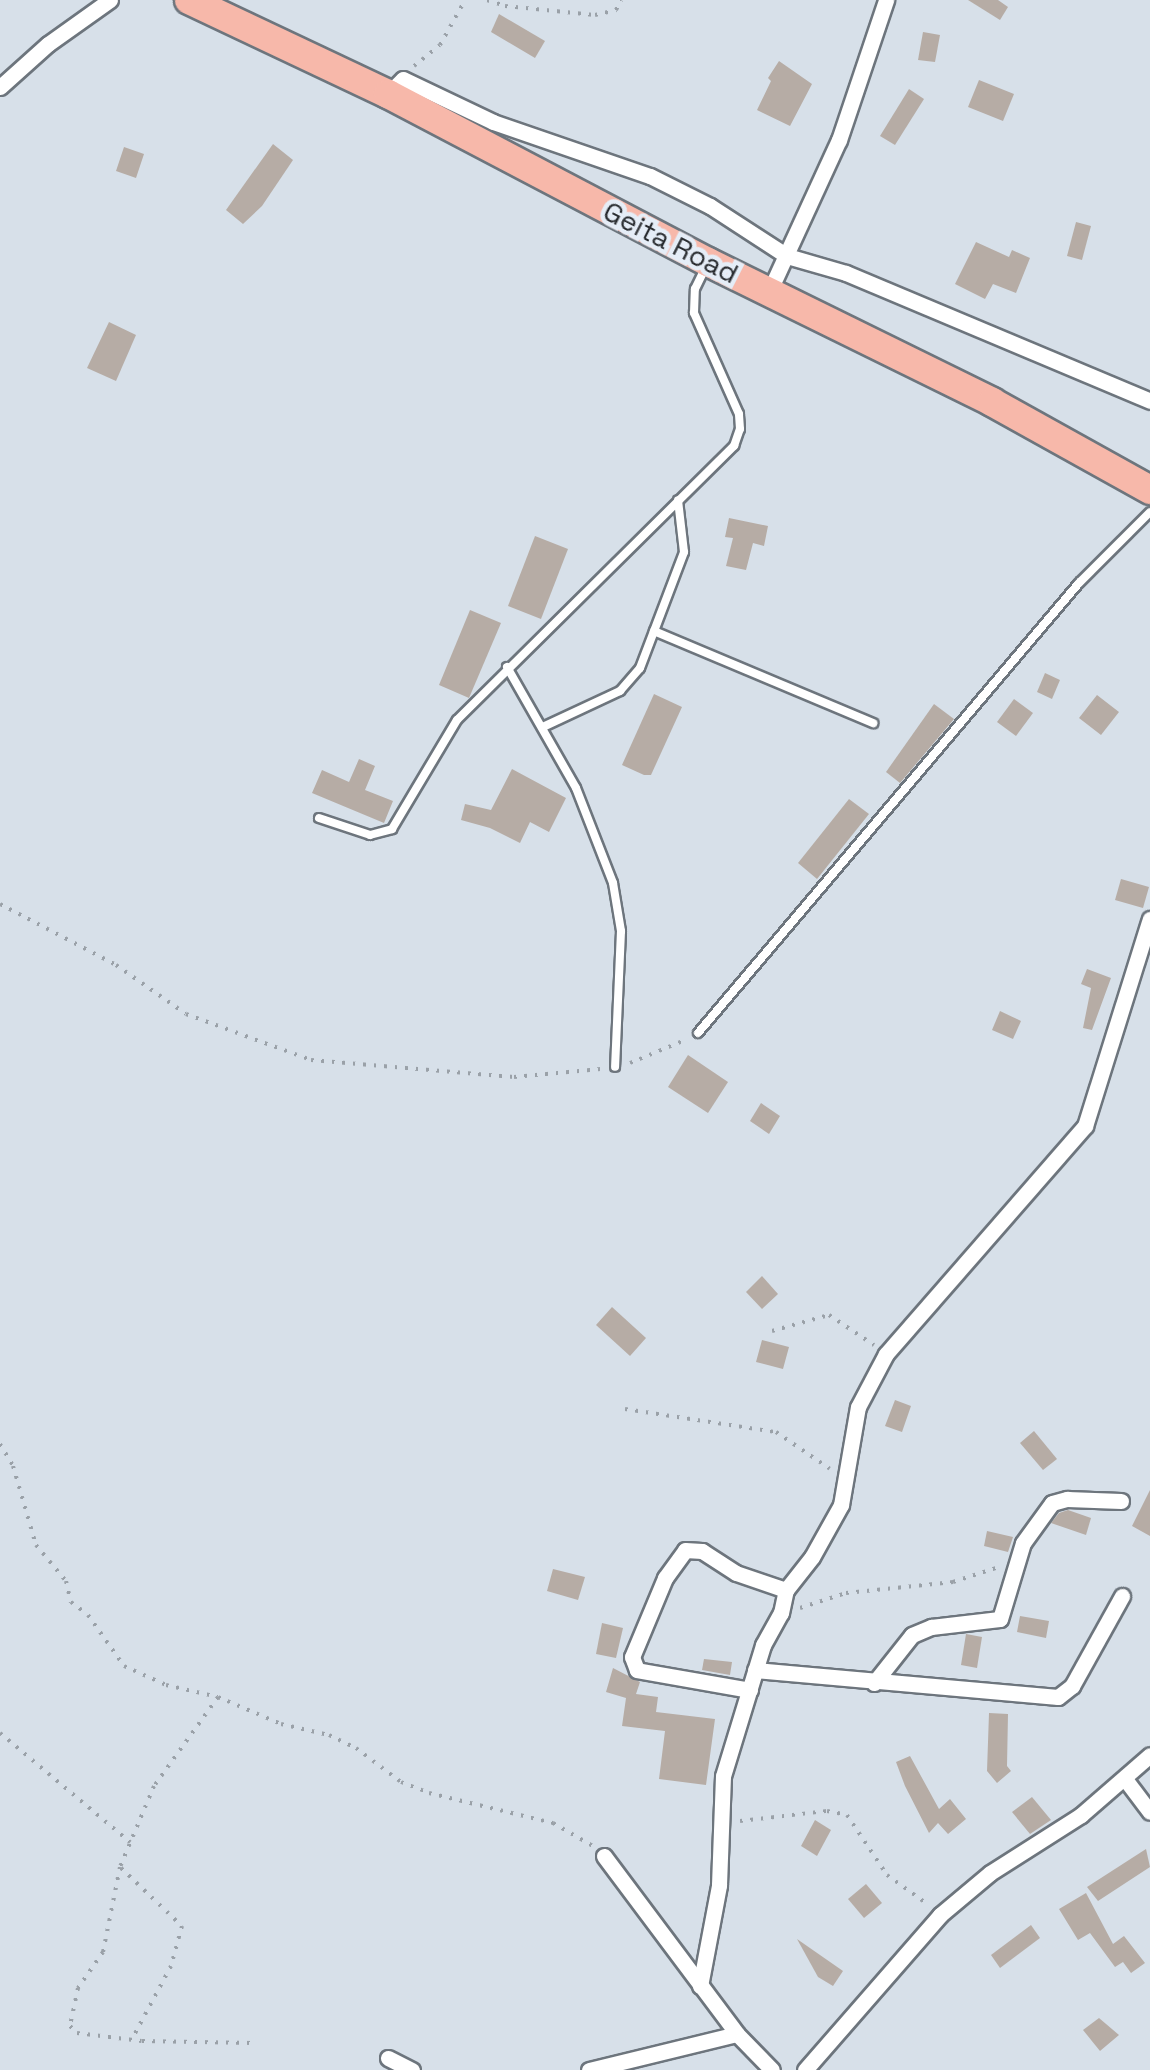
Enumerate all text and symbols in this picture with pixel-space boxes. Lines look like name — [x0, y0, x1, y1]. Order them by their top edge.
street label: Geita Road — [598, 194, 744, 290]

